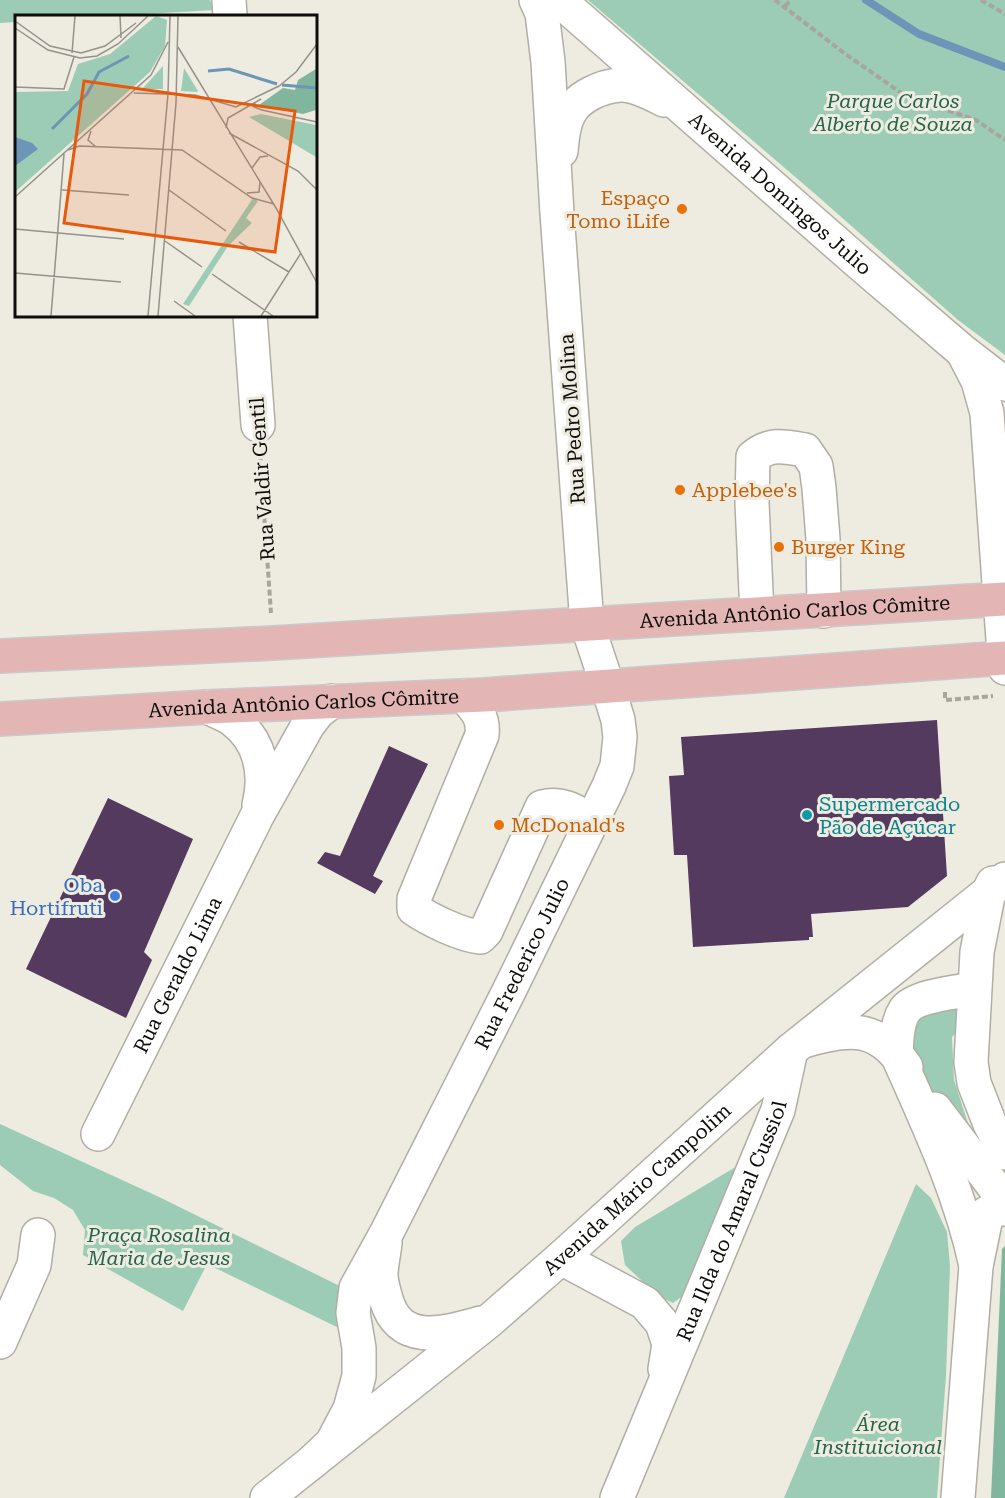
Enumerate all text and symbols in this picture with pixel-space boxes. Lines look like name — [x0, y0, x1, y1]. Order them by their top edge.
inset map — [15, 15, 316, 316]
park label: Parque Carlos Alberto de Souza — [812, 89, 973, 136]
street label: Avenida Domingos Julio — [684, 107, 876, 280]
place label: Espaço Tomo iLife — [566, 186, 670, 233]
marker: Espaço Tomo iLife — [675, 202, 689, 216]
street label: Rua Pedro Molina — [554, 333, 590, 505]
street label: Rua Valdir Gentil — [244, 396, 280, 562]
place label: Applebee's — [692, 478, 797, 502]
marker: Applebee's — [673, 483, 687, 497]
place label: Burger King — [791, 535, 906, 559]
marker: Burger King — [772, 540, 786, 554]
street label: Avenida Antônio Carlos Cômitre — [639, 590, 951, 633]
street label: Avenida Antônio Carlos Cômitre — [148, 684, 459, 722]
place label: Supermercado Pão de Açúcar — [819, 792, 960, 839]
marker: Supermercado Pão de Açúcar — [800, 808, 814, 822]
place label: McDonald's — [511, 813, 625, 837]
marker: McDonald's — [492, 818, 506, 832]
place label: Oba Hortifruti — [10, 873, 103, 920]
street label: Rua Frederico Julio — [470, 874, 574, 1053]
marker: Oba Hortifruti — [108, 889, 122, 903]
street label: Rua Geraldo Lima — [128, 892, 227, 1057]
street label: Avenida Mário Campolim — [538, 1098, 736, 1280]
street label: Rua Ilda do Amaral Cussiol — [671, 1099, 792, 1345]
park label: Praça Rosalina Maria de Jesus — [86, 1223, 231, 1270]
park label: Área Instituicional — [813, 1412, 942, 1459]

